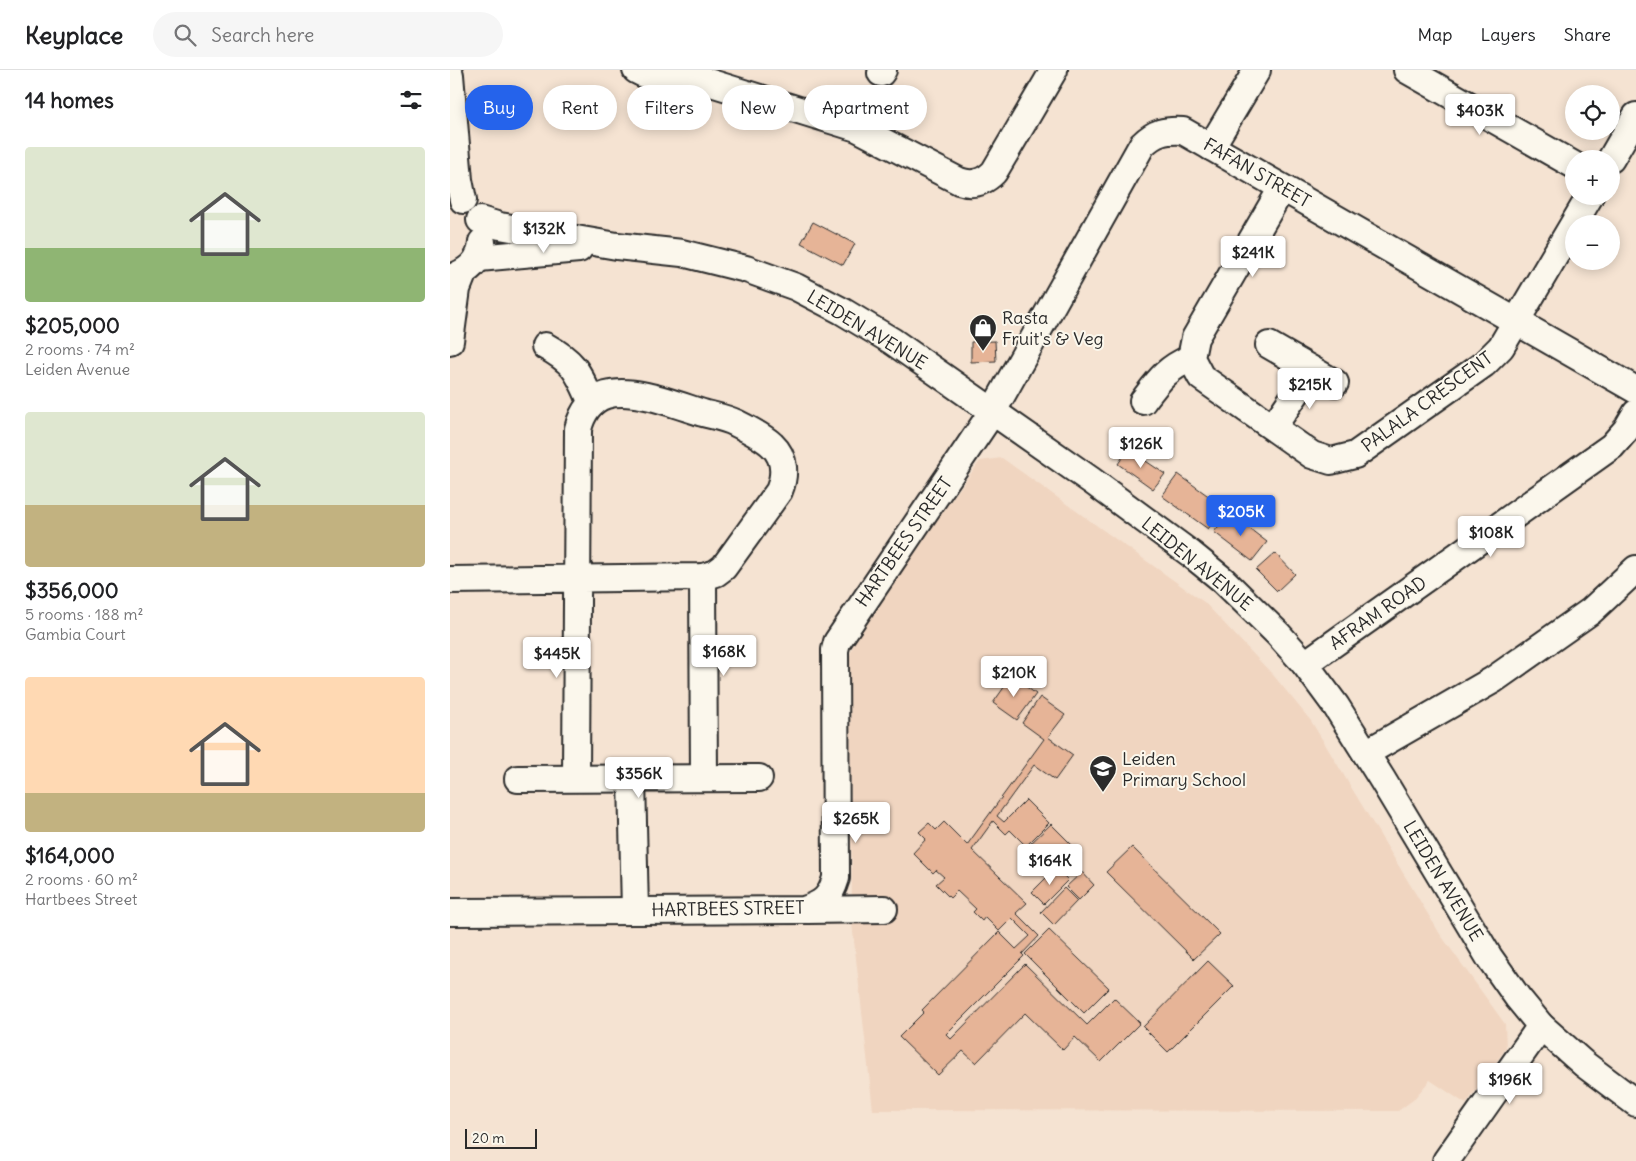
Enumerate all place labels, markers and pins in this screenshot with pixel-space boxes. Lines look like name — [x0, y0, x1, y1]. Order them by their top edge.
pin: $403K — [1445, 93, 1515, 136]
pin: $132K — [509, 212, 579, 254]
pin: $241K — [1218, 236, 1288, 278]
place label: Rasta Fruit's & Veg — [1002, 306, 1104, 350]
shop icon: Rasta Fruit's & Veg — [968, 313, 998, 352]
pin: $215K — [1275, 368, 1345, 410]
pin: $126K — [1106, 426, 1176, 469]
pin: $205K — [1206, 494, 1276, 537]
pin: $108K — [1456, 516, 1526, 558]
pin: $168K — [689, 634, 759, 677]
pin: $445K — [522, 636, 592, 679]
pin: $210K — [979, 656, 1049, 698]
place label: Leiden Primary School — [1122, 747, 1246, 791]
school or university icon: Leiden Primary School — [1088, 754, 1118, 793]
pin: $356K — [604, 756, 674, 799]
pin: $265K — [821, 802, 891, 844]
pin: $164K — [1015, 844, 1085, 886]
pin: $196K — [1475, 1062, 1545, 1105]

